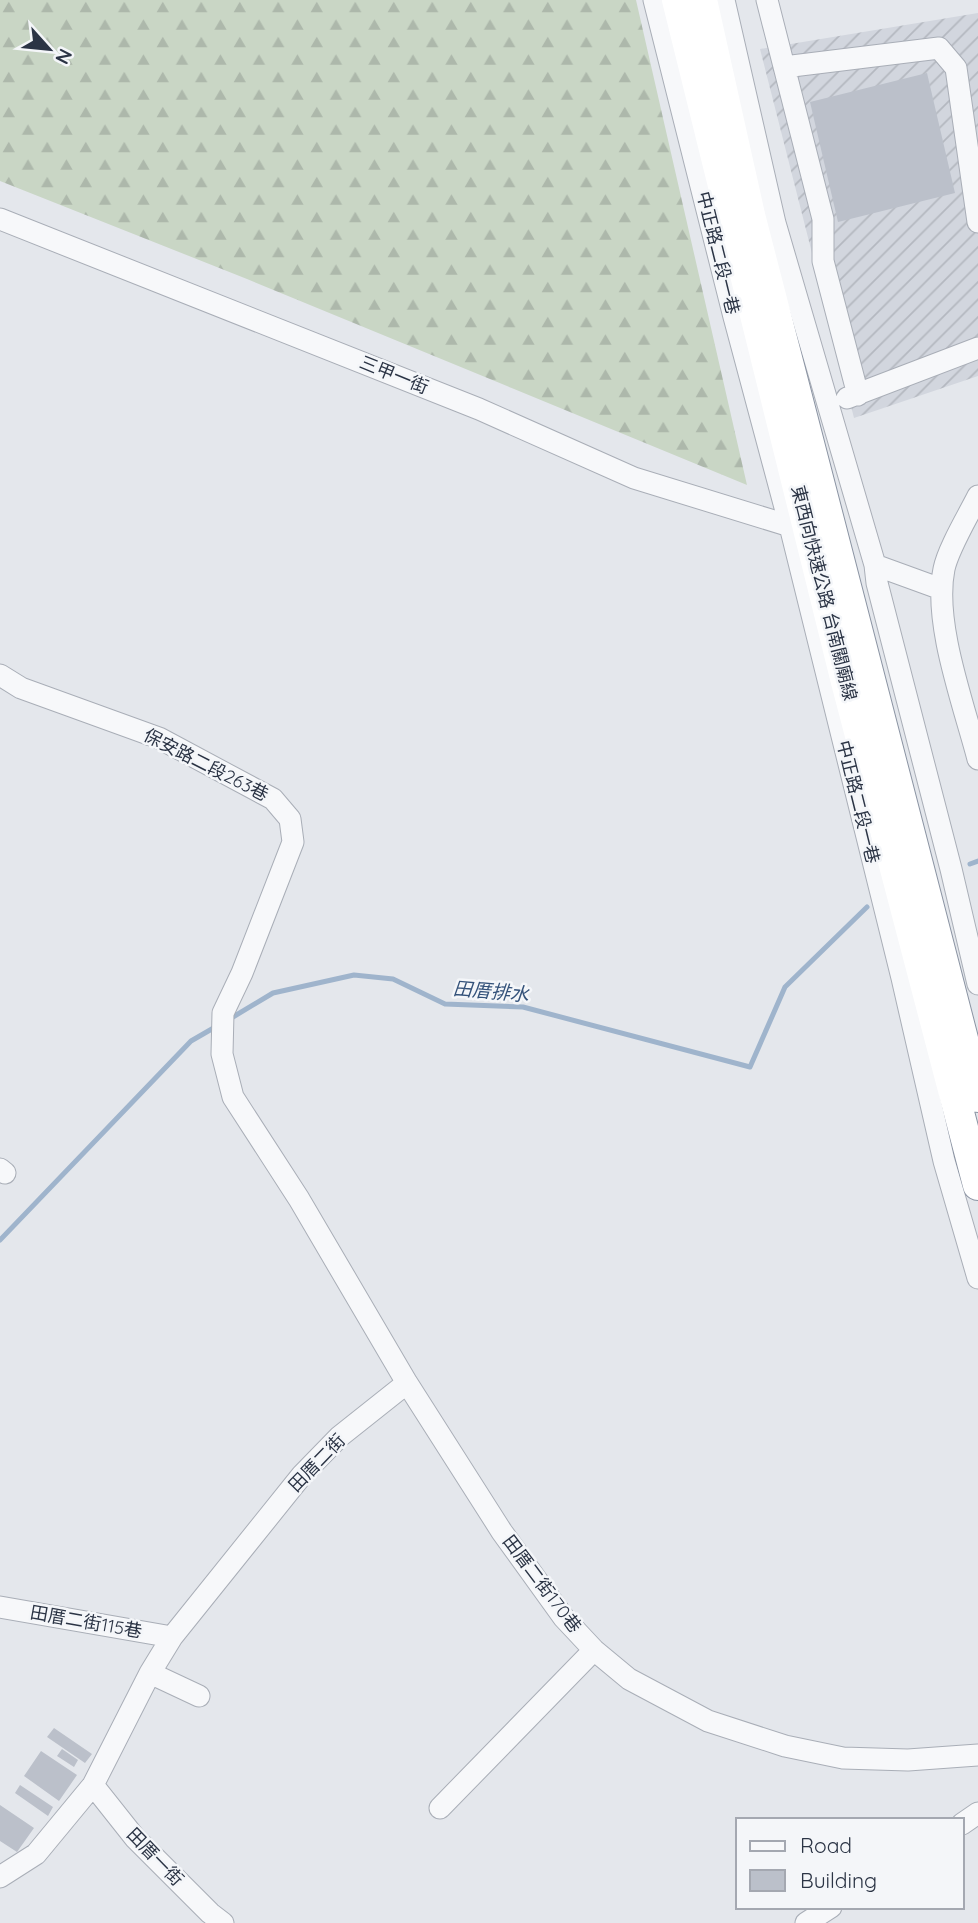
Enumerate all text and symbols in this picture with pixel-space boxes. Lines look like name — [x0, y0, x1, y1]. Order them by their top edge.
north arrow — [14, 14, 84, 84]
text: N — [50, 45, 78, 68]
street label: 中正路二段一巷 — [692, 189, 745, 317]
street label: 三甲一街 — [357, 350, 432, 399]
street label: 東西向快速公路 台南關廟線 — [787, 483, 862, 703]
street label: 保安路二段263巷 — [140, 723, 273, 806]
street label: 中正路二段一巷 — [832, 738, 885, 866]
water label: 田厝排水 — [452, 976, 531, 1006]
street label: 田厝二街 — [283, 1429, 350, 1497]
street label: 田厝二街170巷 — [498, 1530, 587, 1637]
street label: 田厝二街115巷 — [28, 1600, 144, 1643]
legend — [736, 1818, 964, 1909]
street label: 田厝一街 — [122, 1823, 189, 1891]
text: Road — [800, 1832, 852, 1858]
text: Building — [800, 1867, 877, 1893]

